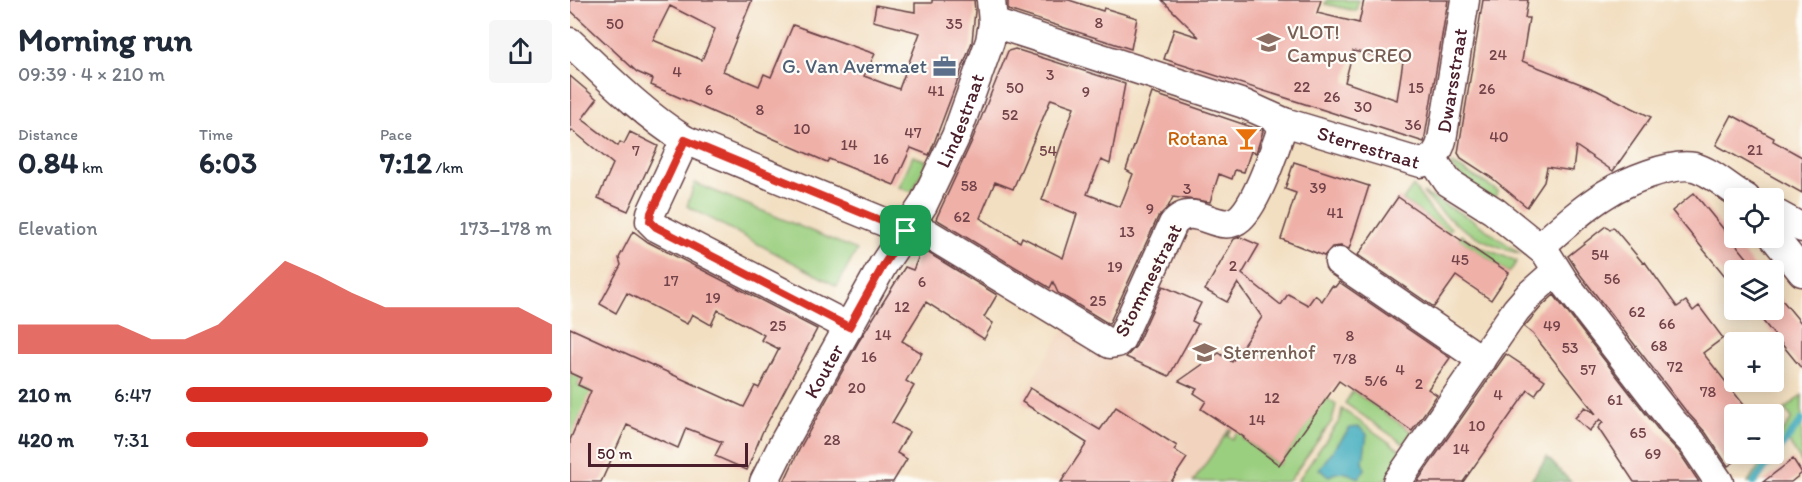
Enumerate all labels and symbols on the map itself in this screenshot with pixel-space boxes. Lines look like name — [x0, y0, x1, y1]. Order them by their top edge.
house number: 8 — [1095, 13, 1104, 32]
house number: 50 — [606, 14, 624, 33]
house number: 35 — [945, 14, 963, 33]
place label: VLOT! Campus CREO — [1287, 20, 1412, 67]
street label: Dwarsstraat — [1431, 26, 1472, 134]
school or university icon: VLOT! Campus CREO — [1256, 30, 1282, 56]
house number: 24 — [1489, 45, 1507, 64]
office icon: G. Van Avermaet — [932, 53, 958, 79]
place label: G. Van Avermaet — [782, 54, 928, 78]
house number: 4 — [672, 62, 682, 81]
house number: 3 — [1046, 65, 1055, 84]
street label: Lindestraat — [931, 70, 989, 172]
house number: 22 — [1294, 77, 1311, 96]
house number: 50 — [1006, 78, 1024, 97]
house number: 15 — [1408, 78, 1424, 97]
house number: 26 — [1479, 79, 1495, 98]
house number: 6 — [705, 80, 713, 99]
house number: 41 — [927, 81, 945, 100]
house number: 9 — [1082, 82, 1090, 101]
house number: 26 — [1324, 87, 1340, 106]
house number: 30 — [1354, 97, 1372, 116]
house number: 8 — [756, 100, 765, 119]
house number: 52 — [1002, 105, 1019, 124]
house number: 36 — [1404, 115, 1422, 134]
house number: 10 — [793, 119, 811, 138]
street label: Sterrestraat — [1315, 121, 1423, 174]
house number: 47 — [904, 123, 922, 142]
bar icon: Rotana — [1233, 125, 1259, 151]
place label: Rotana — [1168, 126, 1229, 150]
house number: 40 — [1489, 127, 1509, 146]
house number: 14 — [840, 135, 858, 154]
house number: 21 — [1747, 140, 1763, 159]
house number: 7 — [632, 141, 640, 160]
house number: 54 — [1039, 141, 1057, 160]
house number: 16 — [873, 149, 889, 168]
house number: 58 — [960, 176, 978, 195]
house number: 39 — [1309, 178, 1327, 197]
house number: 3 — [1183, 179, 1192, 198]
house number: 9 — [1146, 199, 1154, 218]
house number: 41 — [1326, 203, 1344, 222]
pin — [880, 205, 931, 256]
house number: 62 — [954, 207, 971, 226]
street label: Stommestraat — [1109, 219, 1187, 341]
house number: 13 — [1119, 222, 1135, 241]
house number: 54 — [1591, 245, 1609, 264]
house number: 45 — [1451, 250, 1469, 269]
house number: 2 — [1229, 256, 1238, 275]
house number: 19 — [1107, 257, 1123, 276]
house number: 56 — [1604, 269, 1620, 288]
house number: 17 — [663, 271, 679, 290]
house number: 6 — [918, 272, 926, 291]
house number: 19 — [705, 288, 721, 307]
house number: 25 — [1090, 291, 1106, 310]
house number: 12 — [894, 297, 911, 316]
house number: 62 — [1629, 302, 1646, 321]
house number: 66 — [1659, 314, 1675, 333]
house number: 25 — [770, 316, 786, 335]
house number: 49 — [1543, 316, 1561, 335]
house number: 14 — [874, 325, 892, 344]
house number: 8 — [1346, 326, 1355, 345]
house number: 68 — [1650, 336, 1668, 355]
house number: 53 — [1561, 338, 1579, 357]
street label: Kouter — [799, 339, 849, 402]
school or university icon: Sterrenhof — [1192, 339, 1218, 365]
place label: Sterrenhof — [1223, 340, 1316, 364]
house number: 16 — [861, 347, 877, 366]
house number: 7/8 — [1333, 349, 1357, 368]
house number: 72 — [1667, 357, 1684, 376]
house number: 4 — [1395, 360, 1405, 379]
house number: 57 — [1580, 360, 1596, 379]
house number: 5/6 — [1364, 371, 1388, 390]
house number: 2 — [1415, 374, 1424, 393]
house number: 20 — [848, 378, 866, 397]
house number: 78 — [1700, 382, 1717, 401]
house number: 4 — [1493, 385, 1503, 404]
house number: 12 — [1264, 388, 1281, 407]
house number: 61 — [1607, 390, 1624, 409]
house number: 14 — [1248, 410, 1266, 429]
house number: 10 — [1468, 416, 1486, 435]
house number: 65 — [1630, 423, 1646, 442]
house number: 28 — [823, 430, 841, 449]
house number: 14 — [1452, 439, 1470, 458]
scale bar — [588, 440, 748, 468]
house number: 69 — [1645, 444, 1661, 463]

